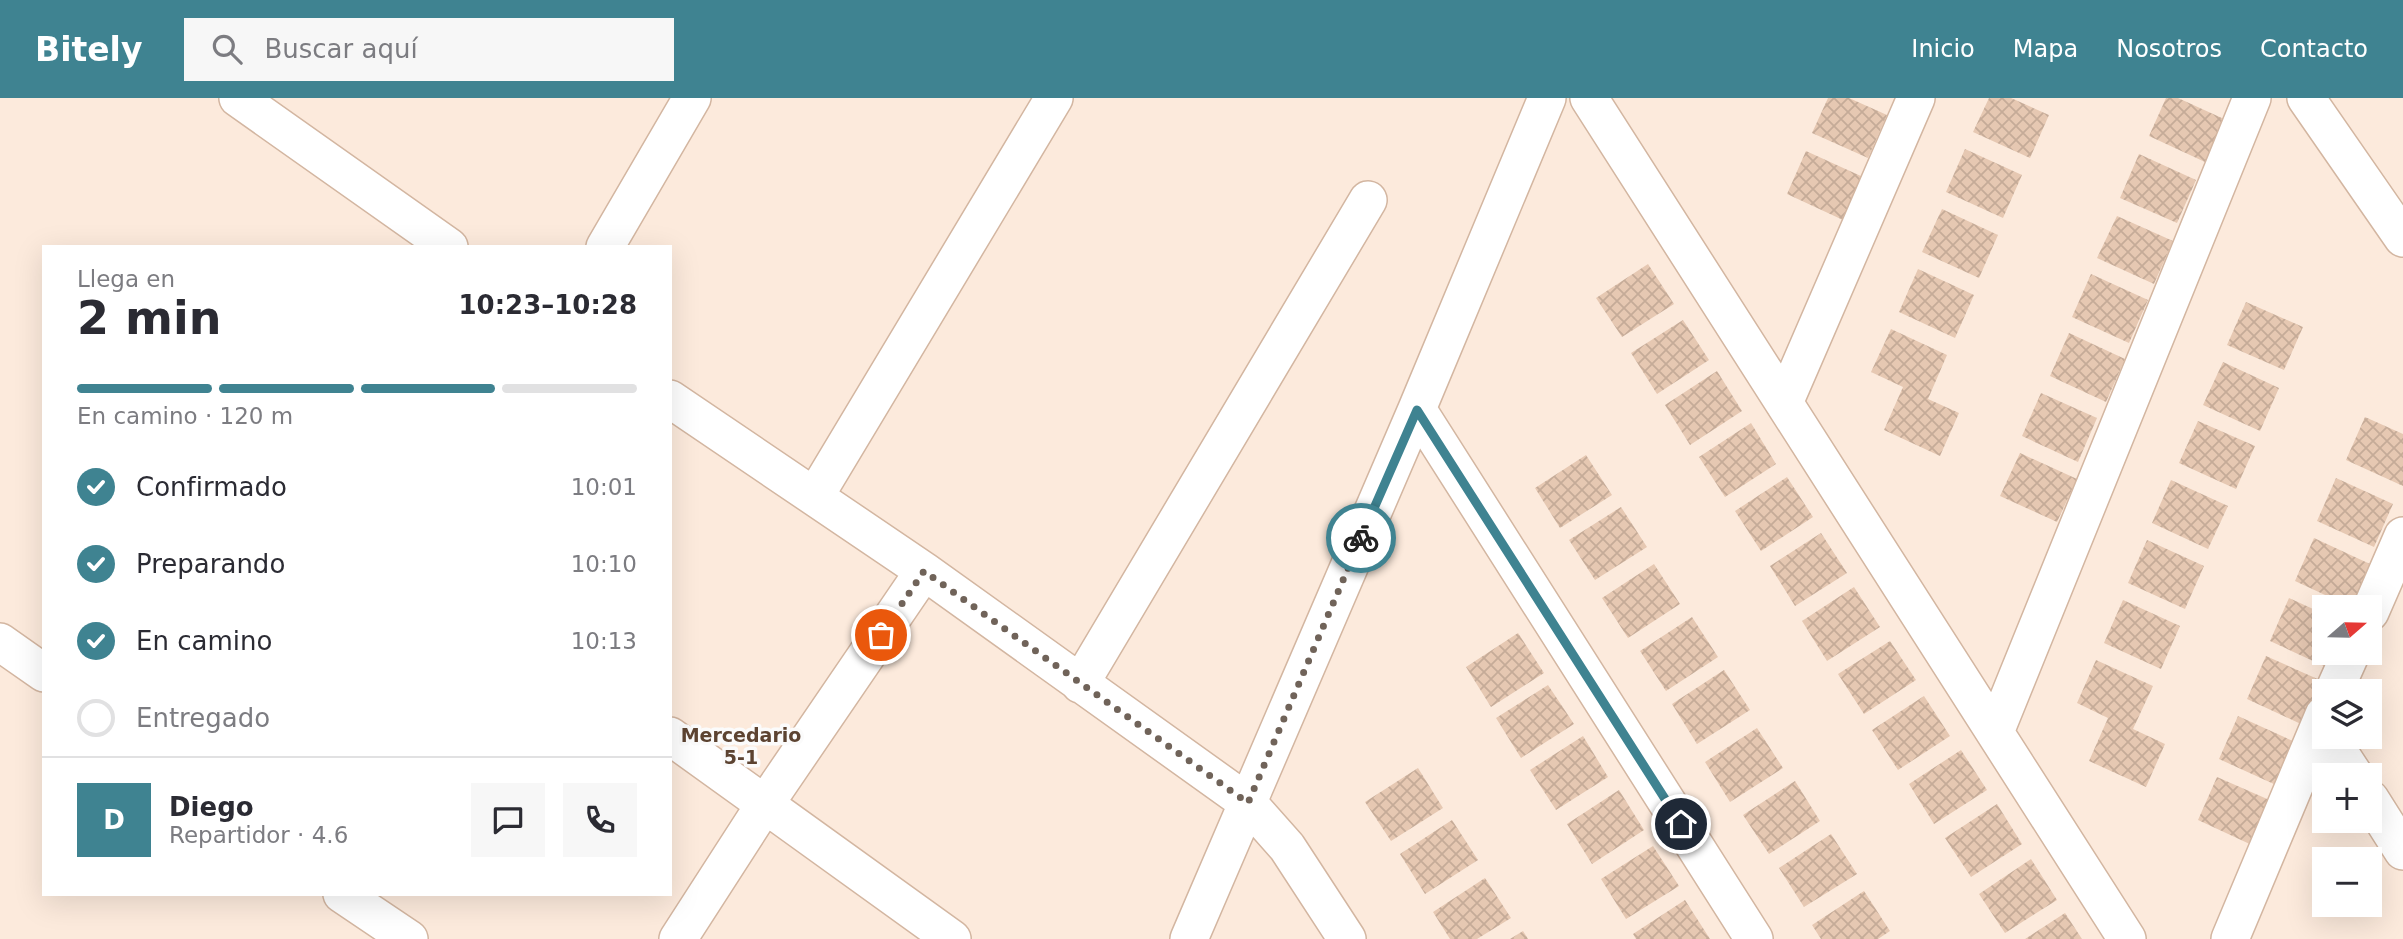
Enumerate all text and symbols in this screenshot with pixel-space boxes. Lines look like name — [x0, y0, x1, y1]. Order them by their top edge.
search box — [184, 18, 674, 81]
text: Bitely — [35, 30, 142, 69]
icon: search — [208, 30, 246, 68]
text: Buscar aquí — [264, 34, 418, 64]
text: Inicio — [1911, 35, 1975, 63]
text: Mapa — [2013, 35, 2078, 63]
text: Nosotros — [2116, 35, 2222, 63]
text: Contacto — [2260, 35, 2368, 63]
text: Llega en — [77, 266, 175, 292]
text: 10:23–10:28 — [458, 290, 637, 320]
text: 2 min — [77, 291, 221, 345]
text: En camino · 120 m — [77, 403, 293, 429]
icon: check — [77, 468, 115, 506]
text: Confirmado — [136, 472, 287, 502]
text: 10:01 — [571, 474, 637, 500]
courier — [1326, 503, 1396, 573]
icon: bike — [1342, 519, 1380, 557]
icon: check — [77, 545, 115, 583]
text: Preparando — [136, 549, 285, 579]
text: 10:10 — [571, 551, 637, 577]
north arrow — [2312, 595, 2382, 665]
map controls — [2312, 595, 2382, 917]
pin — [851, 605, 911, 665]
icon: bag — [862, 616, 900, 654]
icon: check — [77, 622, 115, 660]
text: En camino — [136, 626, 272, 656]
text: 10:13 — [571, 628, 637, 654]
button: layers — [2312, 679, 2382, 749]
text: Entregado — [136, 703, 270, 733]
district label: Mercedario 5-1 — [681, 724, 801, 768]
button: + — [2312, 763, 2382, 833]
button: chat — [471, 783, 545, 857]
button: phone — [563, 783, 637, 857]
text: Diego — [169, 792, 254, 822]
pin — [1651, 794, 1711, 854]
text: D — [103, 805, 125, 835]
icon: home — [1662, 805, 1700, 843]
text: Repartidor · 4.6 — [169, 822, 348, 848]
button: − — [2312, 847, 2382, 917]

